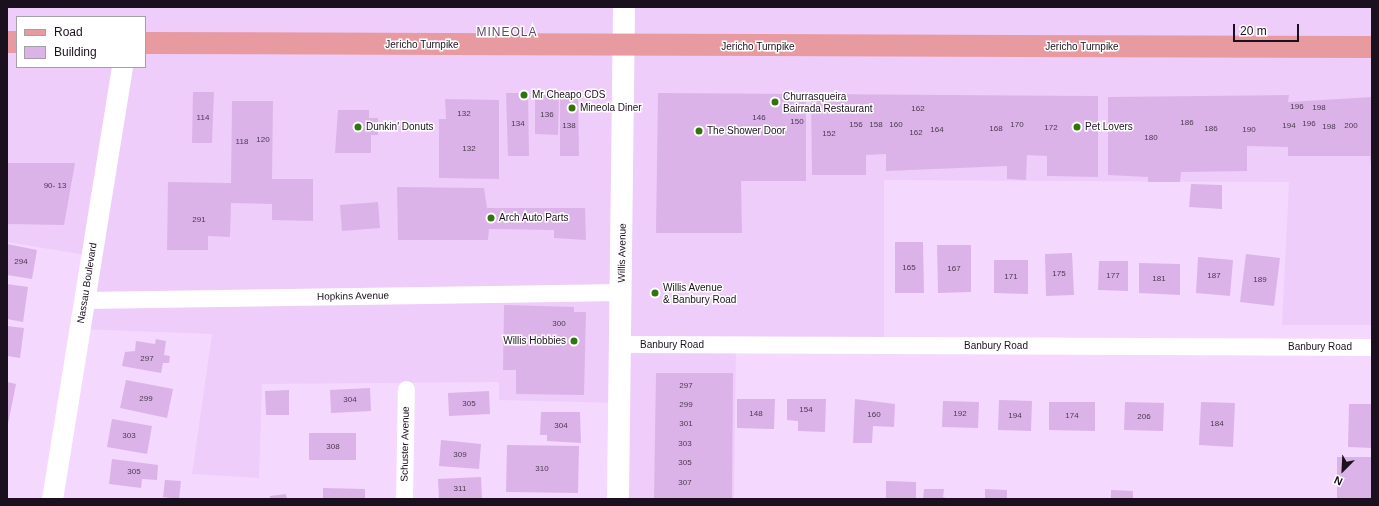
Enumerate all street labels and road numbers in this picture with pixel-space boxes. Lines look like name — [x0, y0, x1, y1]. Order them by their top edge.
street label: Jericho Turnpike — [385, 39, 459, 51]
street label: Jericho Turnpike — [721, 41, 795, 53]
street label: Jericho Turnpike — [1045, 41, 1119, 53]
street label: Willis Avenue — [615, 223, 629, 283]
street label: Nassau Boulevard — [75, 242, 99, 324]
street label: Hopkins Avenue — [317, 289, 389, 303]
street label: Banbury Road — [640, 339, 704, 351]
street label: Banbury Road — [964, 340, 1028, 352]
street label: Banbury Road — [1288, 341, 1352, 353]
street label: Schuster Avenue — [398, 406, 412, 482]

